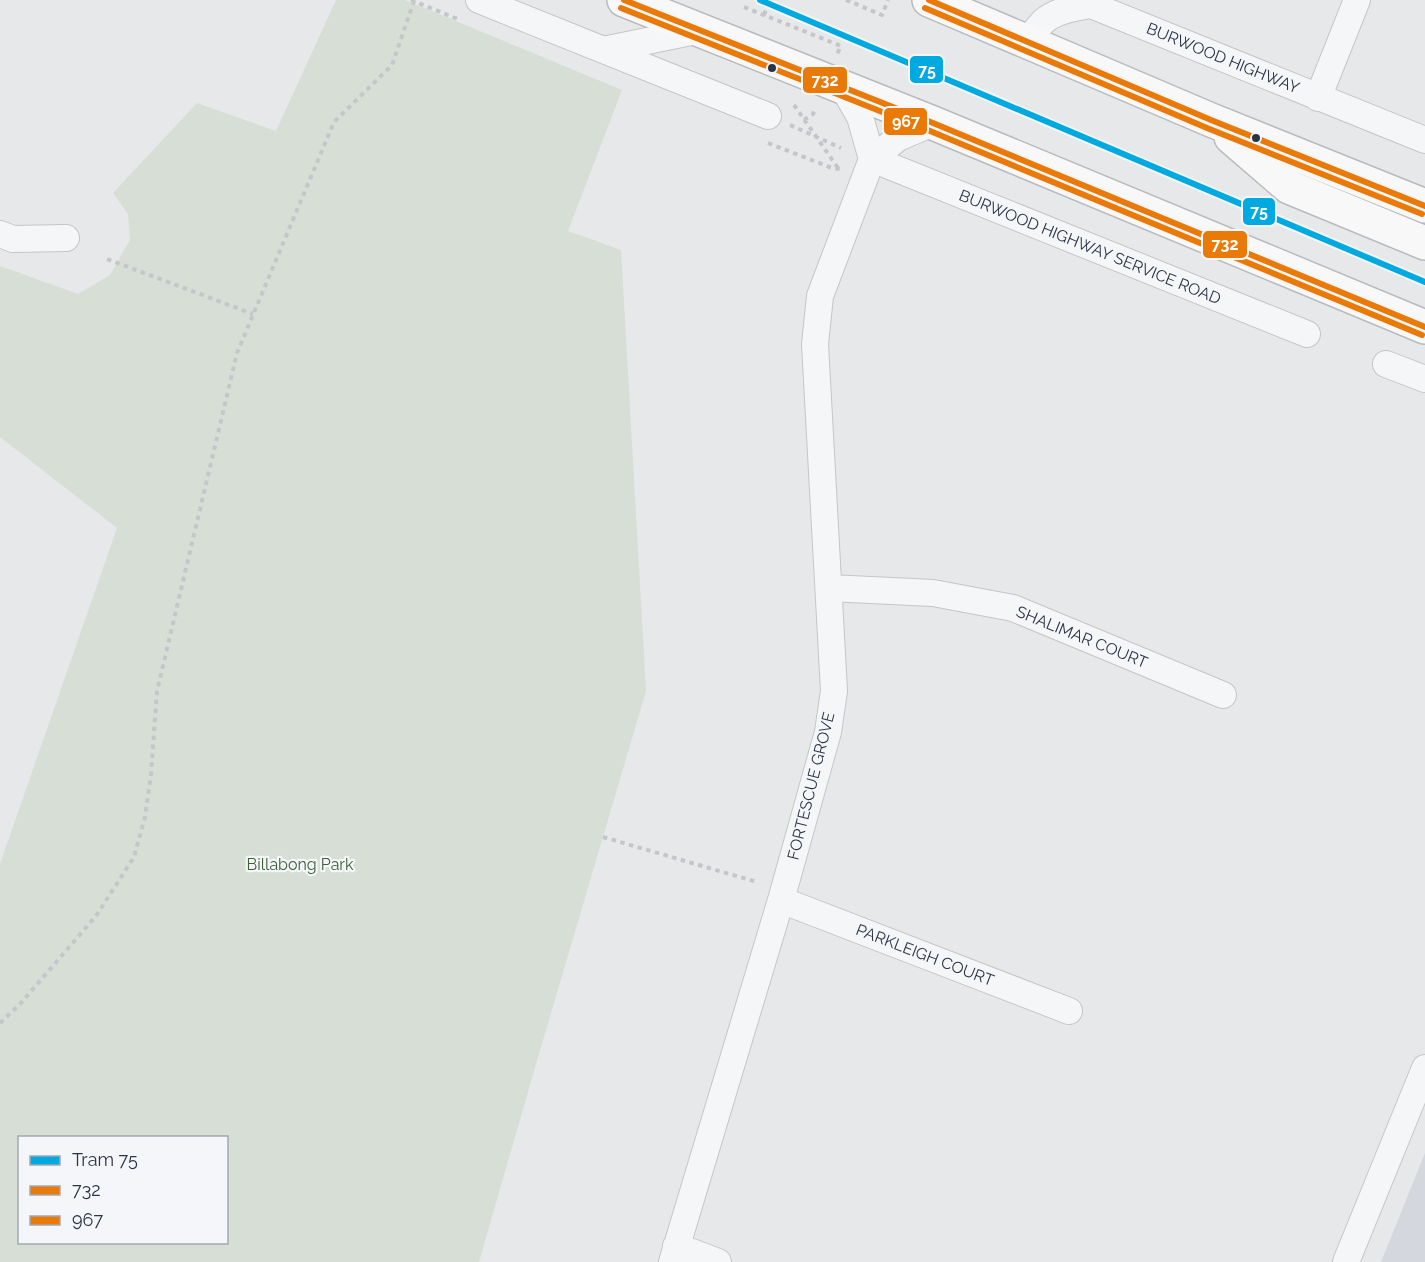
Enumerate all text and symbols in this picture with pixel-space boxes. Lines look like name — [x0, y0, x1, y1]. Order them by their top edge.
street label: BURWOOD HIGHWAY — [1144, 19, 1303, 98]
line badge: 75 — [909, 55, 944, 84]
text: 75 — [918, 61, 936, 80]
unlabelled marker — [766, 62, 778, 74]
line badge: 732 — [802, 66, 848, 94]
text: 732 — [812, 71, 838, 90]
line badge: 967 — [883, 107, 928, 136]
text: 967 — [892, 112, 920, 131]
unlabelled marker — [1250, 132, 1262, 144]
street label: BURWOOD HIGHWAY SERVICE ROAD — [956, 186, 1224, 308]
line badge: 75 — [1242, 197, 1276, 226]
text: 75 — [1250, 202, 1268, 221]
line badge: 732 — [1202, 230, 1248, 259]
text: 732 — [1212, 235, 1238, 254]
street label: SHALIMAR COURT — [1014, 602, 1151, 672]
street label: FORTESCUE GROVE — [783, 710, 839, 862]
park label: Billabong Park — [247, 855, 354, 874]
street label: PARKLEIGH COURT — [853, 920, 997, 990]
legend — [18, 1136, 228, 1244]
text: Tram 75 — [72, 1149, 138, 1170]
text: 732 — [72, 1179, 101, 1200]
text: 967 — [72, 1209, 103, 1230]

